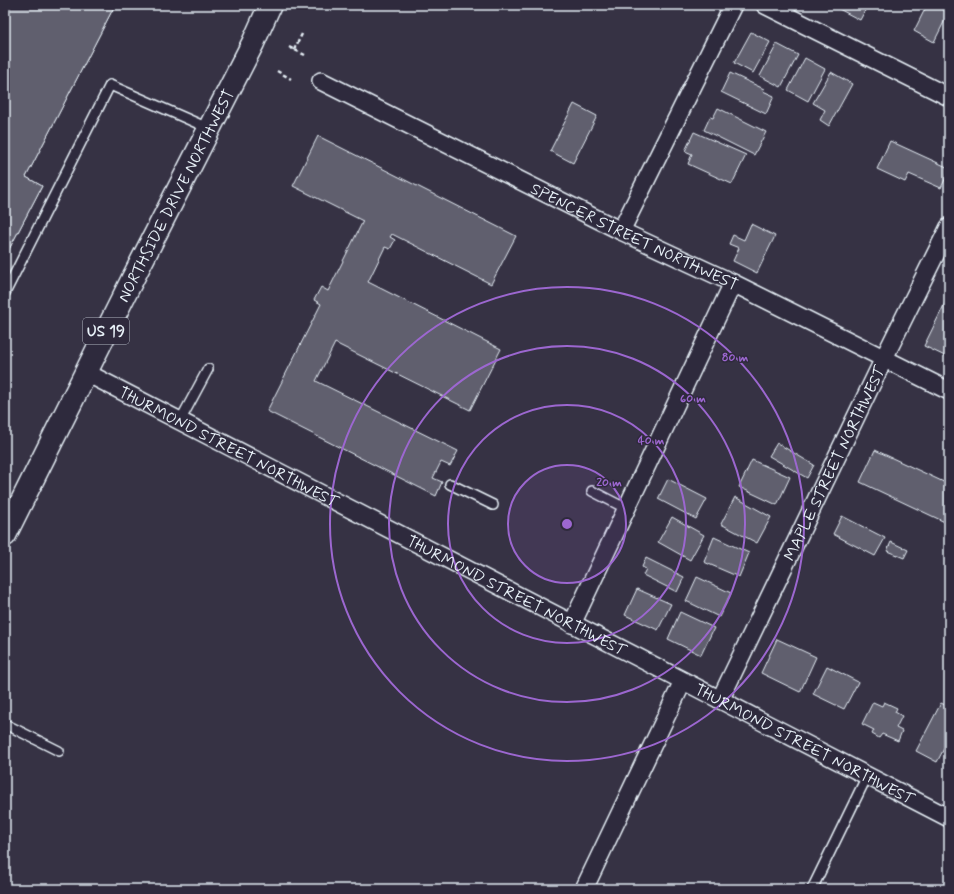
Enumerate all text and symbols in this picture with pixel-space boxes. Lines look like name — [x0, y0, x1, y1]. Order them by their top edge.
street label: NORTHSIDE DRIVE NORTHWEST — [114, 86, 240, 306]
street label: SPENCER STREET NORTHWEST — [527, 179, 741, 296]
road number: US 19 — [83, 318, 129, 344]
text: 80 m — [722, 350, 749, 366]
street label: MAPLE STREET NORTHWEST — [779, 362, 891, 564]
street label: THURMOND STREET NORTHWEST — [115, 382, 343, 514]
text: 60 m — [680, 391, 706, 407]
text: 40 m — [638, 433, 665, 449]
text: 20 m — [596, 475, 622, 491]
centre of rings — [560, 517, 574, 531]
street label: THURMOND STREET NORTHWEST — [403, 531, 631, 662]
street label: THURMOND STREET NORTHWEST — [691, 679, 919, 811]

